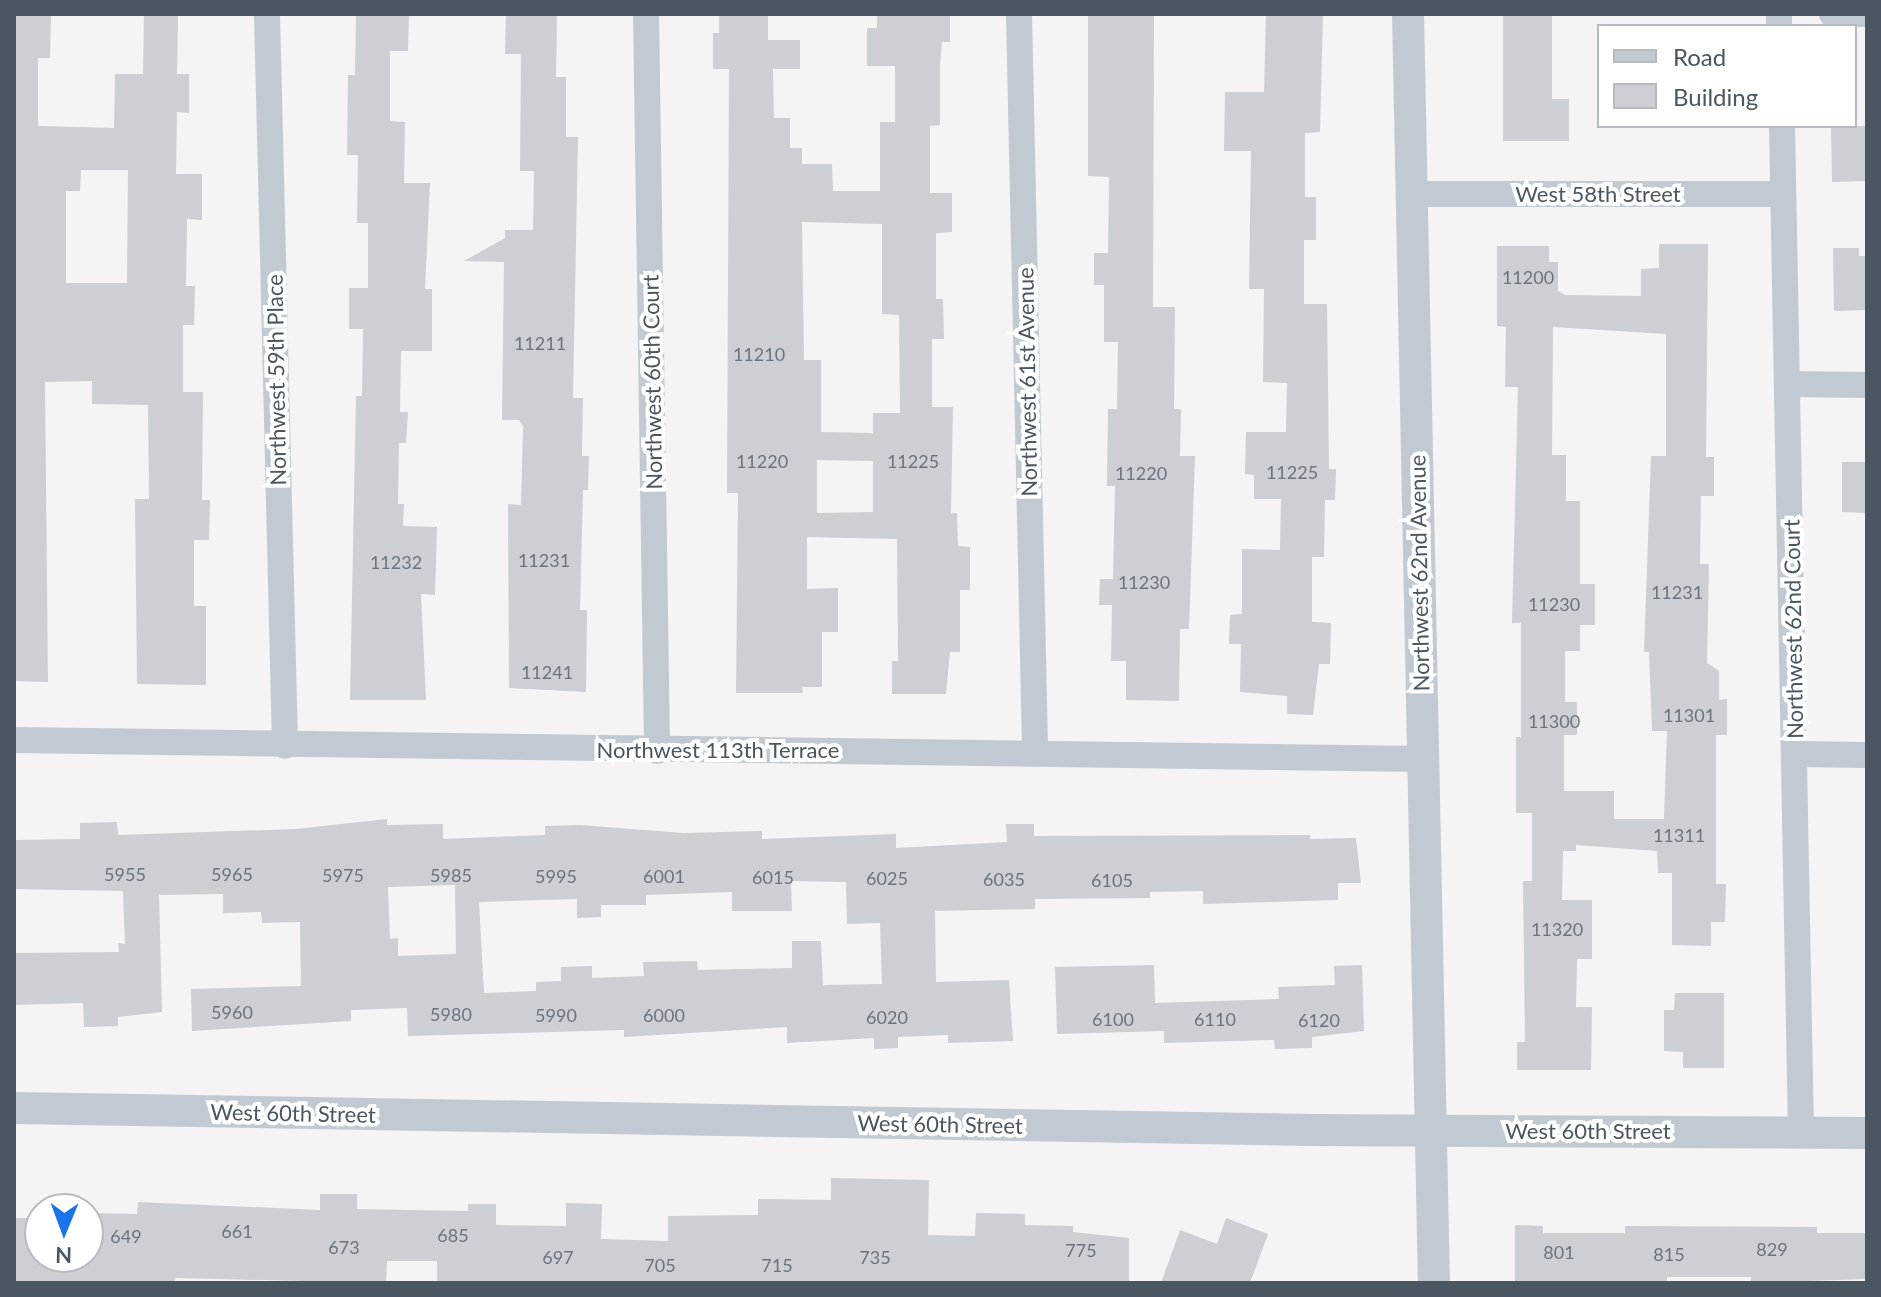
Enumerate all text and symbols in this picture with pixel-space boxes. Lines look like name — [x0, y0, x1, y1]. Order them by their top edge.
legend — [1597, 24, 1857, 128]
text: Road — [1673, 42, 1726, 71]
text: Building — [1673, 82, 1758, 111]
street label: West 58th Street — [1515, 181, 1681, 207]
house number: 11200 — [1502, 266, 1554, 288]
street label: Northwest 61st Avenue — [1012, 267, 1042, 497]
street label: Northwest 59th Place — [261, 274, 291, 486]
street label: Northwest 60th Court — [637, 274, 667, 490]
house number: 11211 — [514, 332, 566, 354]
house number: 11210 — [733, 343, 785, 365]
house number: 11220 — [736, 450, 788, 472]
house number: 11225 — [887, 450, 939, 472]
street label: Northwest 62nd Avenue — [1404, 454, 1434, 692]
house number: 11225 — [1266, 461, 1318, 483]
house number: 11220 — [1115, 462, 1167, 484]
street label: Northwest 62nd Court — [1778, 519, 1808, 739]
house number: 11231 — [518, 549, 570, 571]
house number: 11232 — [370, 551, 422, 573]
house number: 11230 — [1118, 571, 1170, 593]
house number: 11231 — [1651, 581, 1703, 603]
house number: 11230 — [1528, 593, 1580, 615]
house number: 11241 — [521, 661, 573, 683]
house number: 11301 — [1663, 704, 1715, 726]
house number: 11300 — [1528, 710, 1580, 732]
street label: Northwest 113th Terrace — [596, 737, 840, 763]
house number: 11311 — [1653, 824, 1705, 846]
house number: 5955 — [104, 863, 146, 885]
house number: 5965 — [211, 863, 253, 885]
house number: 5975 — [322, 864, 364, 886]
house number: 5985 — [430, 864, 472, 886]
house number: 5995 — [535, 865, 577, 887]
house number: 6001 — [643, 865, 685, 887]
house number: 6015 — [752, 866, 794, 888]
house number: 6025 — [866, 867, 908, 889]
house number: 6035 — [983, 868, 1025, 890]
house number: 6105 — [1091, 869, 1133, 891]
house number: 11320 — [1531, 918, 1583, 940]
house number: 5960 — [211, 1001, 253, 1023]
house number: 5980 — [430, 1003, 472, 1025]
house number: 5990 — [535, 1004, 577, 1026]
house number: 6000 — [643, 1004, 685, 1026]
house number: 6020 — [866, 1006, 908, 1028]
house number: 6100 — [1092, 1008, 1134, 1030]
house number: 6110 — [1194, 1008, 1236, 1030]
house number: 6120 — [1298, 1009, 1340, 1031]
street label: West 60th Street — [210, 1098, 376, 1128]
street label: West 60th Street — [857, 1109, 1023, 1139]
street label: West 60th Street — [1505, 1118, 1671, 1144]
north arrow — [24, 1193, 104, 1273]
house number: 661 — [221, 1220, 253, 1242]
house number: 685 — [437, 1224, 469, 1246]
house number: 649 — [110, 1225, 142, 1247]
house number: 673 — [328, 1236, 360, 1258]
house number: 829 — [1756, 1238, 1788, 1260]
house number: 775 — [1065, 1239, 1097, 1261]
house number: 801 — [1543, 1241, 1575, 1263]
text: N — [55, 1242, 72, 1269]
house number: 815 — [1653, 1243, 1685, 1265]
house number: 697 — [542, 1246, 574, 1268]
house number: 735 — [859, 1246, 891, 1268]
house number: 705 — [644, 1254, 676, 1276]
house number: 715 — [761, 1254, 793, 1276]

